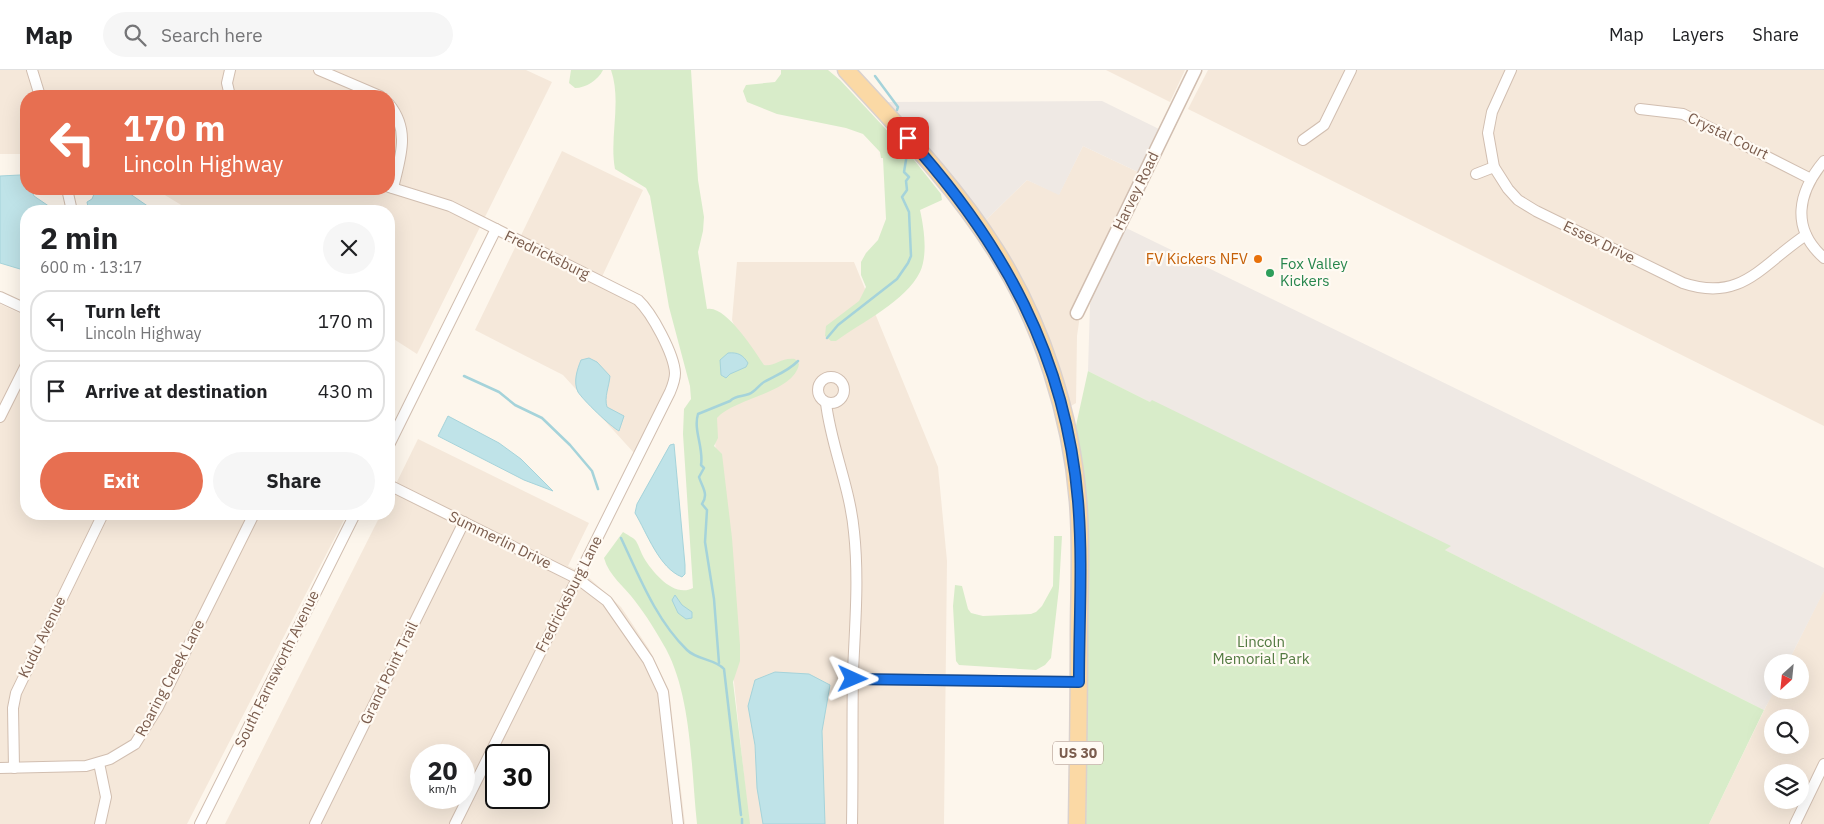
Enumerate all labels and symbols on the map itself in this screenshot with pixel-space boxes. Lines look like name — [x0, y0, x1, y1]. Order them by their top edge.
street label: Crystal Court — [1685, 108, 1772, 163]
pin — [887, 117, 929, 159]
street label: Harvey Road — [1108, 148, 1163, 233]
street label: Essex Drive — [1560, 216, 1638, 267]
street label: Fredricksburg — [501, 226, 593, 283]
place label: FV Kickers NFV — [1146, 249, 1248, 268]
marker: FV Kickers NFV — [1252, 253, 1264, 265]
place label: Fox Valley Kickers — [1280, 254, 1348, 290]
marker: Fox Valley Kickers — [1264, 267, 1276, 279]
street label: Summerlin Drive — [446, 506, 555, 573]
street label: Fredricksburg Lane — [531, 532, 606, 655]
street label: South Farnsworth Avenue — [230, 587, 323, 751]
street label: Kudu Avenue — [14, 593, 70, 681]
street label: Roaring Creek Lane — [131, 616, 208, 740]
street label: Grand Point Trail — [355, 618, 422, 727]
park label: Lincoln Memorial Park — [1212, 632, 1310, 668]
position arrow — [826, 652, 878, 704]
north arrow — [1764, 654, 1809, 699]
road number: US 30 — [1053, 741, 1103, 764]
speed limit sign: 30 — [485, 744, 550, 809]

